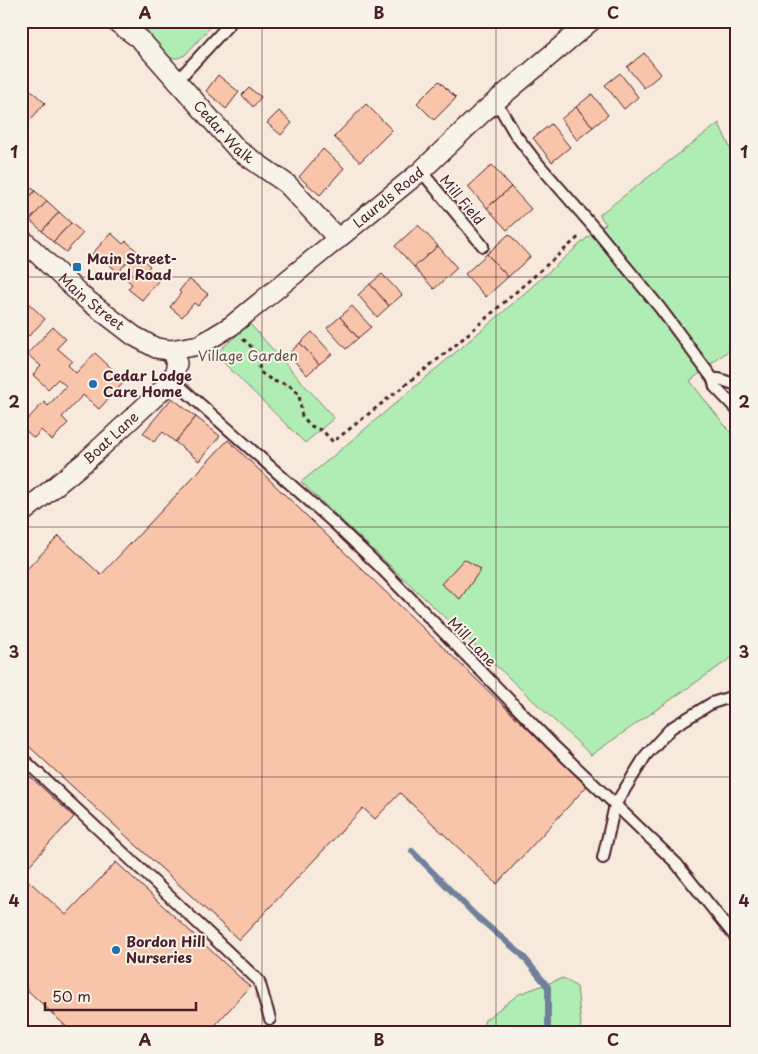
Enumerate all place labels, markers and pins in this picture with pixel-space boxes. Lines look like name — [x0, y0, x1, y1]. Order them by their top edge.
place label: Main Street- Laurel Road — [87, 248, 177, 285]
marker: Main Street- Laurel Road — [71, 261, 83, 273]
place label: Cedar Lodge Care Home — [103, 365, 192, 402]
marker: Cedar Lodge Care Home — [87, 378, 99, 390]
place label: Bordon Hill Nurseries — [126, 931, 205, 968]
marker: Bordon Hill Nurseries — [110, 944, 122, 956]

